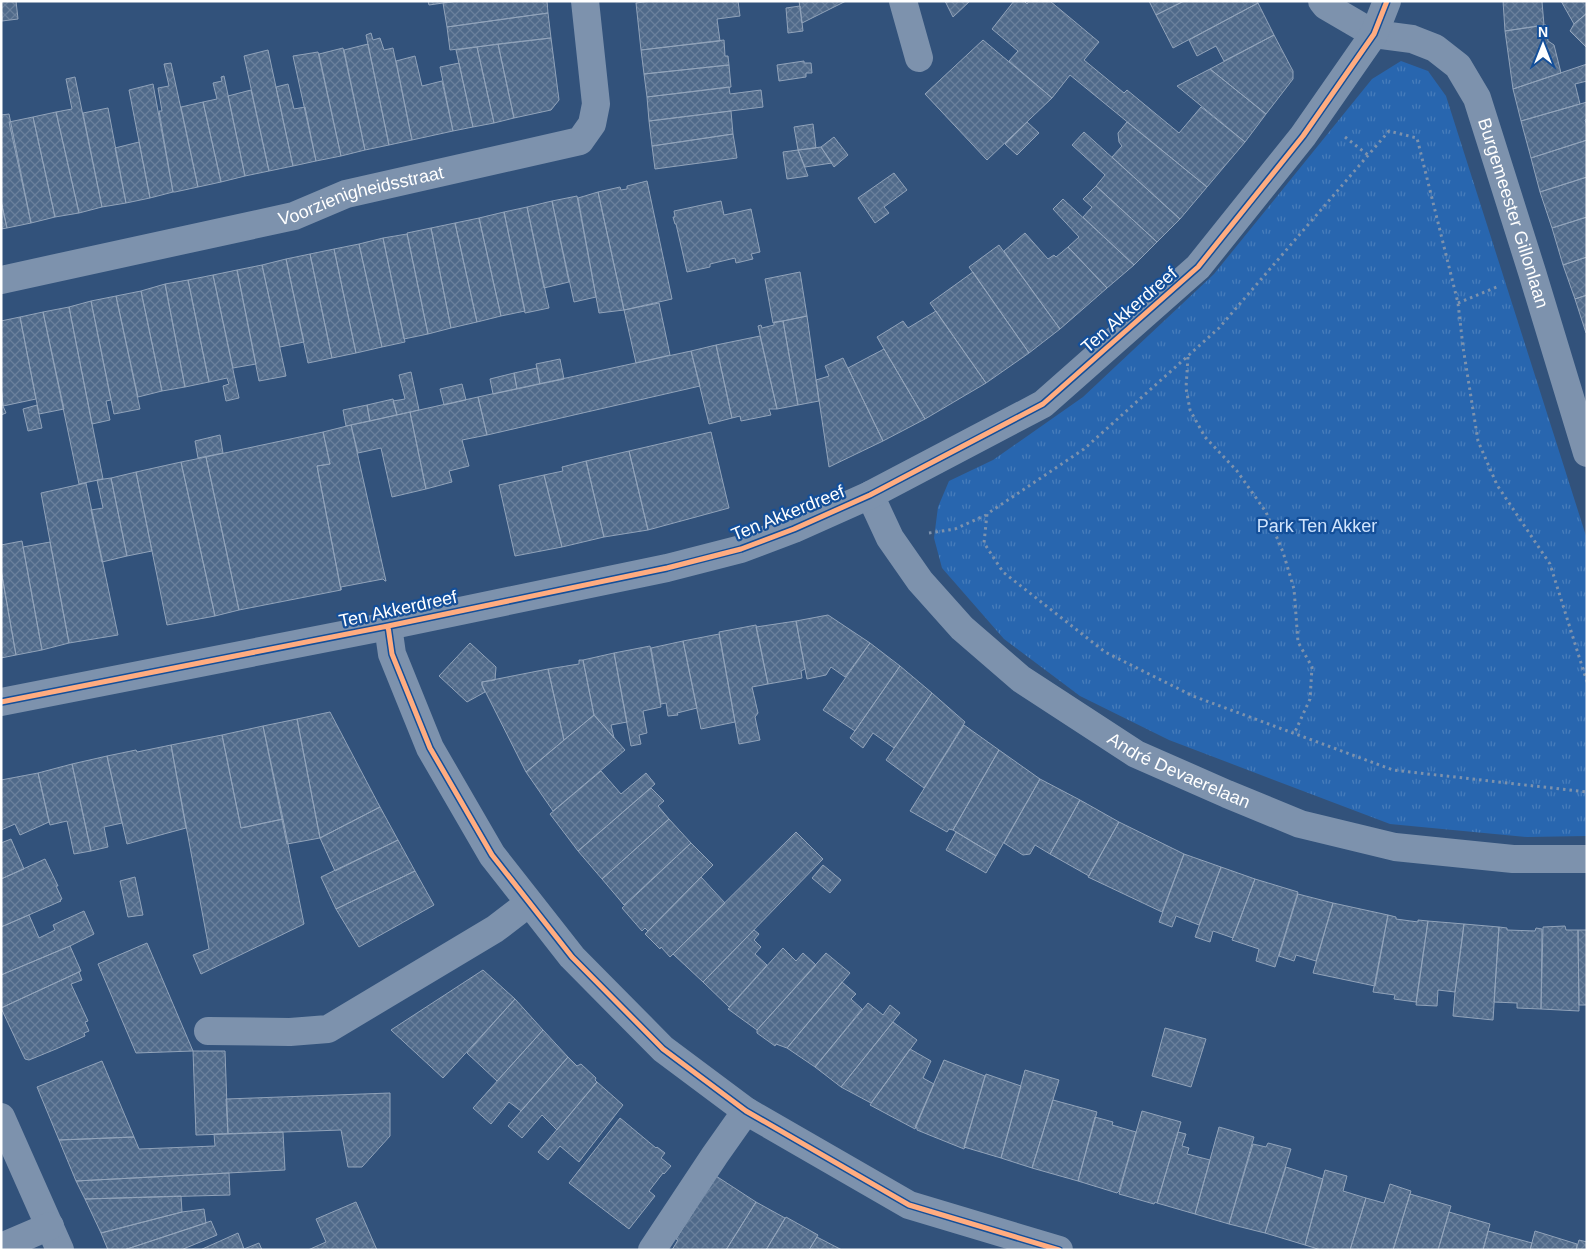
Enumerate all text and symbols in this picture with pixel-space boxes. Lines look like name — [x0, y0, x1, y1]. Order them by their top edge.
north arrow — [1518, 20, 1568, 70]
text: N — [1538, 24, 1548, 40]
street label: Burgemeester Gillonlaan — [1474, 115, 1552, 311]
street label: Voorzienigheidsstraat — [276, 162, 445, 229]
street label: Ten Akkerdreef — [1077, 262, 1182, 357]
street label: Ten Akkerdreef — [729, 481, 848, 545]
park label: Park Ten Akker — [1257, 516, 1377, 536]
street label: Ten Akkerdreef — [337, 587, 460, 631]
street label: André Devaerelaan — [1104, 728, 1253, 812]

